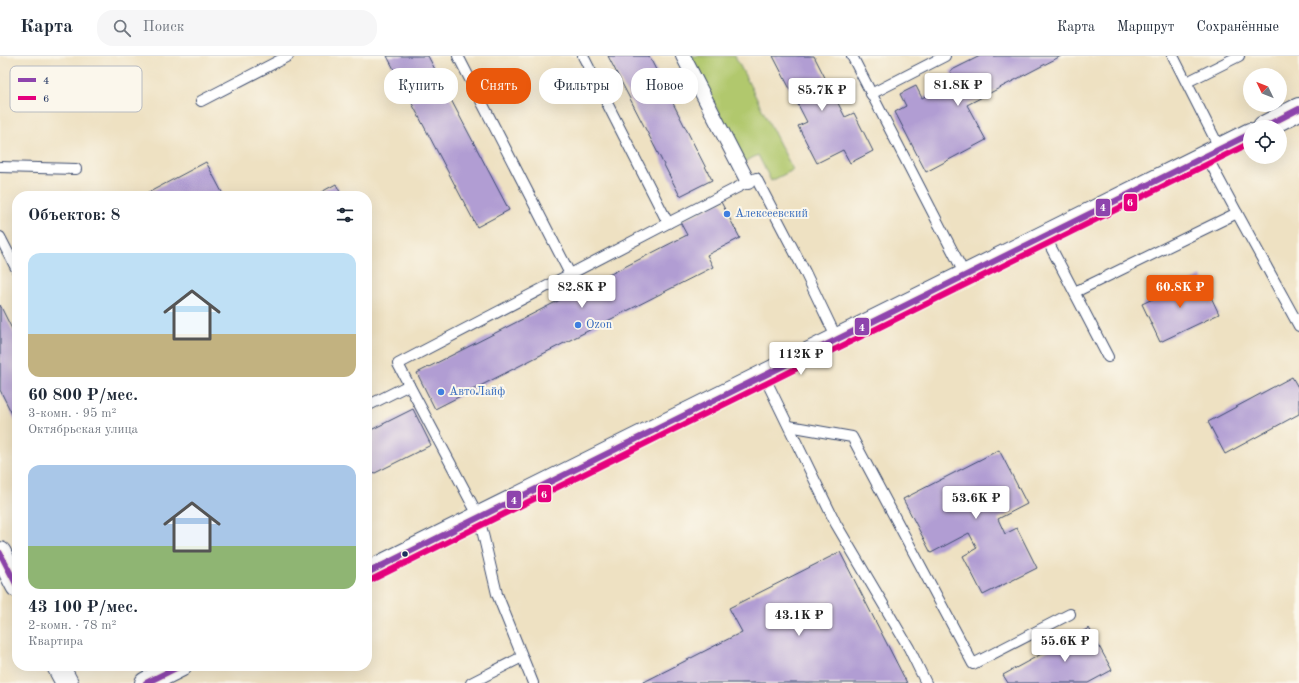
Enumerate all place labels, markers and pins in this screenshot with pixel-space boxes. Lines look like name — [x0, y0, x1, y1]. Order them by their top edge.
pin: 81.8K ₽ — [921, 73, 995, 107]
pin: 85.7K ₽ — [785, 78, 859, 112]
place label: Алексеевский — [735, 208, 808, 220]
marker: Алексеевский — [722, 209, 732, 219]
pin: 82.8K ₽ — [545, 275, 619, 309]
pin: 60.8K ₽ — [1143, 275, 1217, 309]
place label: Ozon — [586, 319, 613, 331]
marker: Ozon — [573, 320, 583, 330]
pin: 112K ₽ — [768, 342, 834, 376]
place label: АвтоЛайф — [449, 386, 505, 398]
marker: АвтоЛайф — [436, 387, 446, 397]
pin: 53.6K ₽ — [939, 486, 1013, 520]
unlabelled marker — [400, 549, 410, 559]
pin: 43.1K ₽ — [762, 603, 836, 637]
pin: 55.6K ₽ — [1028, 629, 1102, 663]

